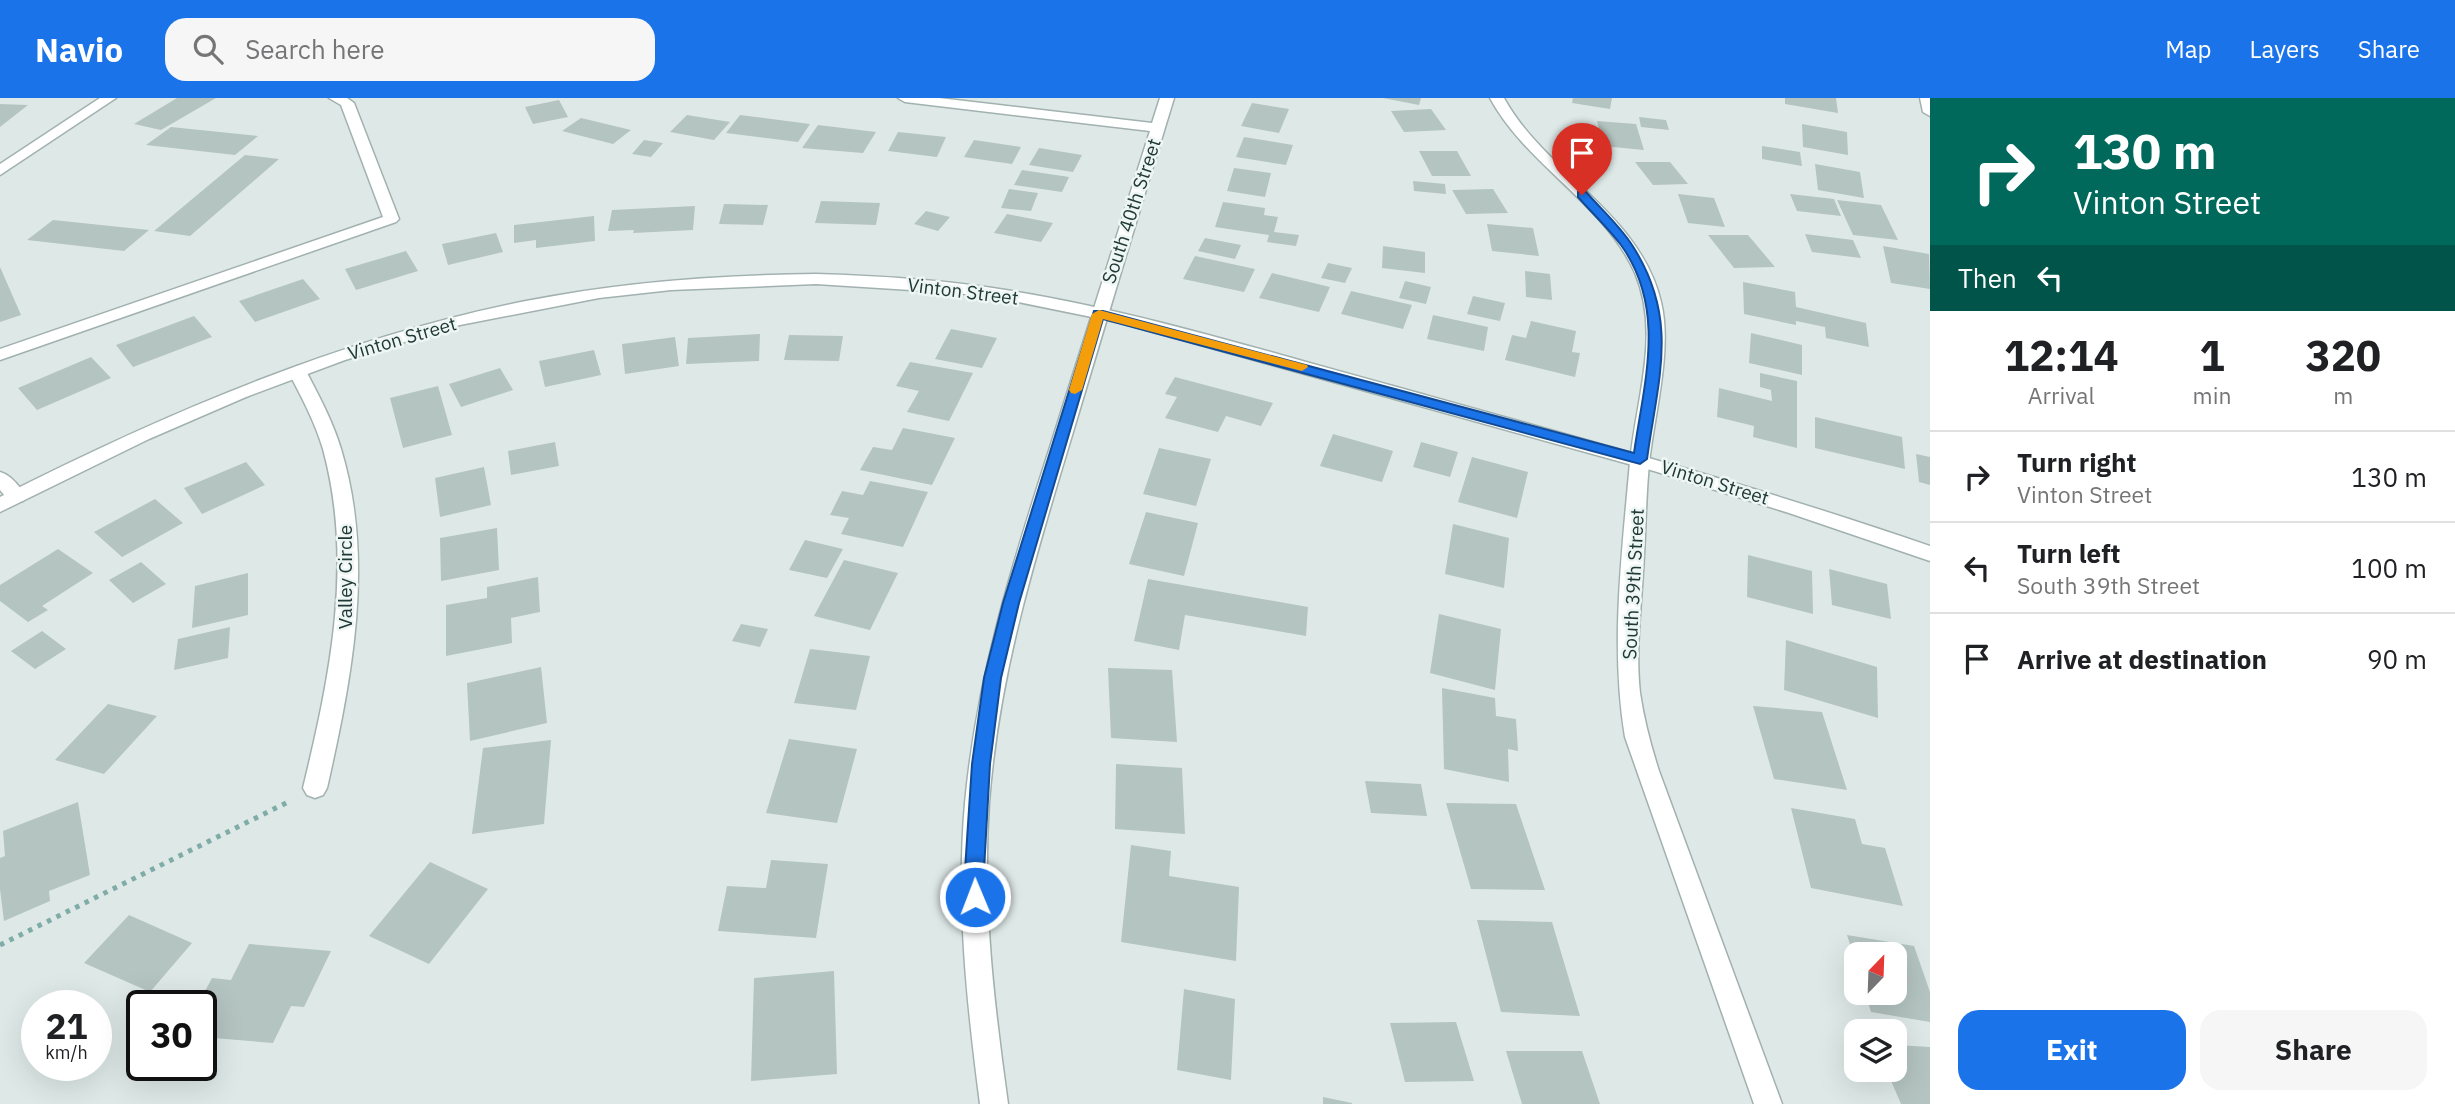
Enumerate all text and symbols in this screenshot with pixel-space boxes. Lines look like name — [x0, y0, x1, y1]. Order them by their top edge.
search box — [165, 18, 655, 81]
text: Navio — [35, 28, 123, 71]
icon: search — [189, 30, 227, 68]
text: Search here — [245, 32, 385, 66]
text: Map — [2165, 33, 2212, 65]
text: Layers — [2250, 33, 2320, 65]
text: Share — [2358, 33, 2420, 65]
text: 130 m — [2073, 119, 2217, 182]
pin — [1552, 123, 1612, 195]
icon: right — [1958, 126, 2049, 217]
icon: arrive — [1563, 134, 1601, 172]
street label: South 40th Street — [1096, 135, 1166, 287]
text: Vinton Street — [2073, 181, 2261, 223]
icon: left — [2031, 259, 2069, 297]
text: Then — [1958, 261, 2017, 295]
street label: Vinton Street — [906, 272, 1020, 310]
street label: Vinton Street — [345, 311, 459, 365]
text: 12:14 — [2004, 328, 2119, 383]
text: 1 — [2199, 328, 2225, 383]
text: 320 — [2305, 328, 2381, 383]
text: Arrival — [2028, 380, 2095, 410]
text: min — [2193, 380, 2231, 410]
text: m — [2333, 380, 2353, 410]
text: Turn right — [2017, 445, 2136, 479]
street label: Vinton Street — [1658, 454, 1772, 510]
icon: right — [1958, 458, 1996, 496]
text: 130 m — [2351, 460, 2427, 494]
text: Vinton Street — [2017, 479, 2152, 509]
street label: South 39th Street — [1617, 508, 1649, 660]
street label: Valley Circle — [333, 525, 357, 629]
text: Turn left — [2017, 536, 2120, 570]
icon: left — [1958, 549, 1996, 587]
text: 100 m — [2351, 551, 2427, 585]
text: South 39th Street — [2017, 570, 2200, 600]
icon: arrive — [1958, 640, 1996, 678]
text: Arrive at destination — [2017, 642, 2267, 676]
text: 90 m — [2367, 642, 2427, 676]
position arrow — [938, 860, 1012, 934]
north arrow — [1844, 942, 1908, 1004]
map controls — [1844, 942, 1907, 1082]
speed limit sign: 30 — [126, 990, 217, 1081]
text: 21 — [45, 1003, 88, 1049]
button: Exit — [1958, 1010, 2186, 1090]
button: Share — [2200, 1010, 2427, 1090]
button: layers — [1844, 1019, 1907, 1082]
text: km/h — [45, 1041, 88, 1064]

